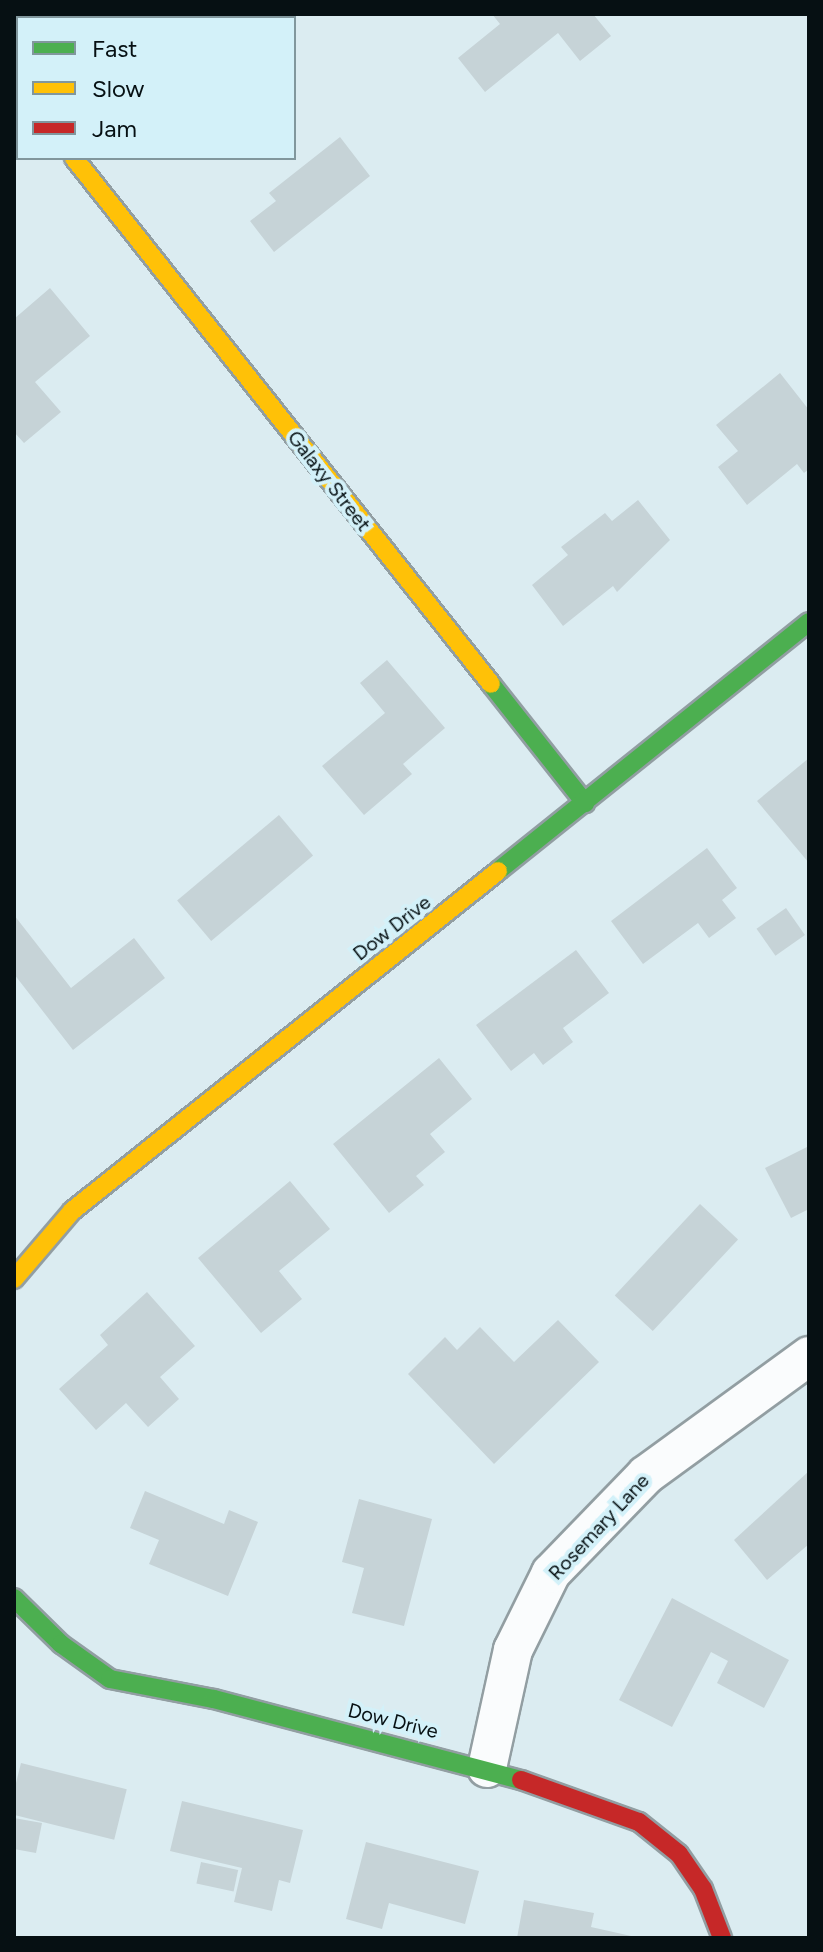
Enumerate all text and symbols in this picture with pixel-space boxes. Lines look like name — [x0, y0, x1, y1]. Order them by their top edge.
legend — [16, 16, 296, 160]
text: Fast — [92, 34, 137, 63]
text: Slow — [92, 74, 144, 103]
text: Jam — [92, 114, 137, 143]
street label: Galaxy Street — [282, 426, 376, 536]
street label: Dow Drive — [348, 890, 436, 966]
street label: Rosemary Lane — [544, 1469, 654, 1585]
street label: Dow Drive — [345, 1698, 441, 1744]

